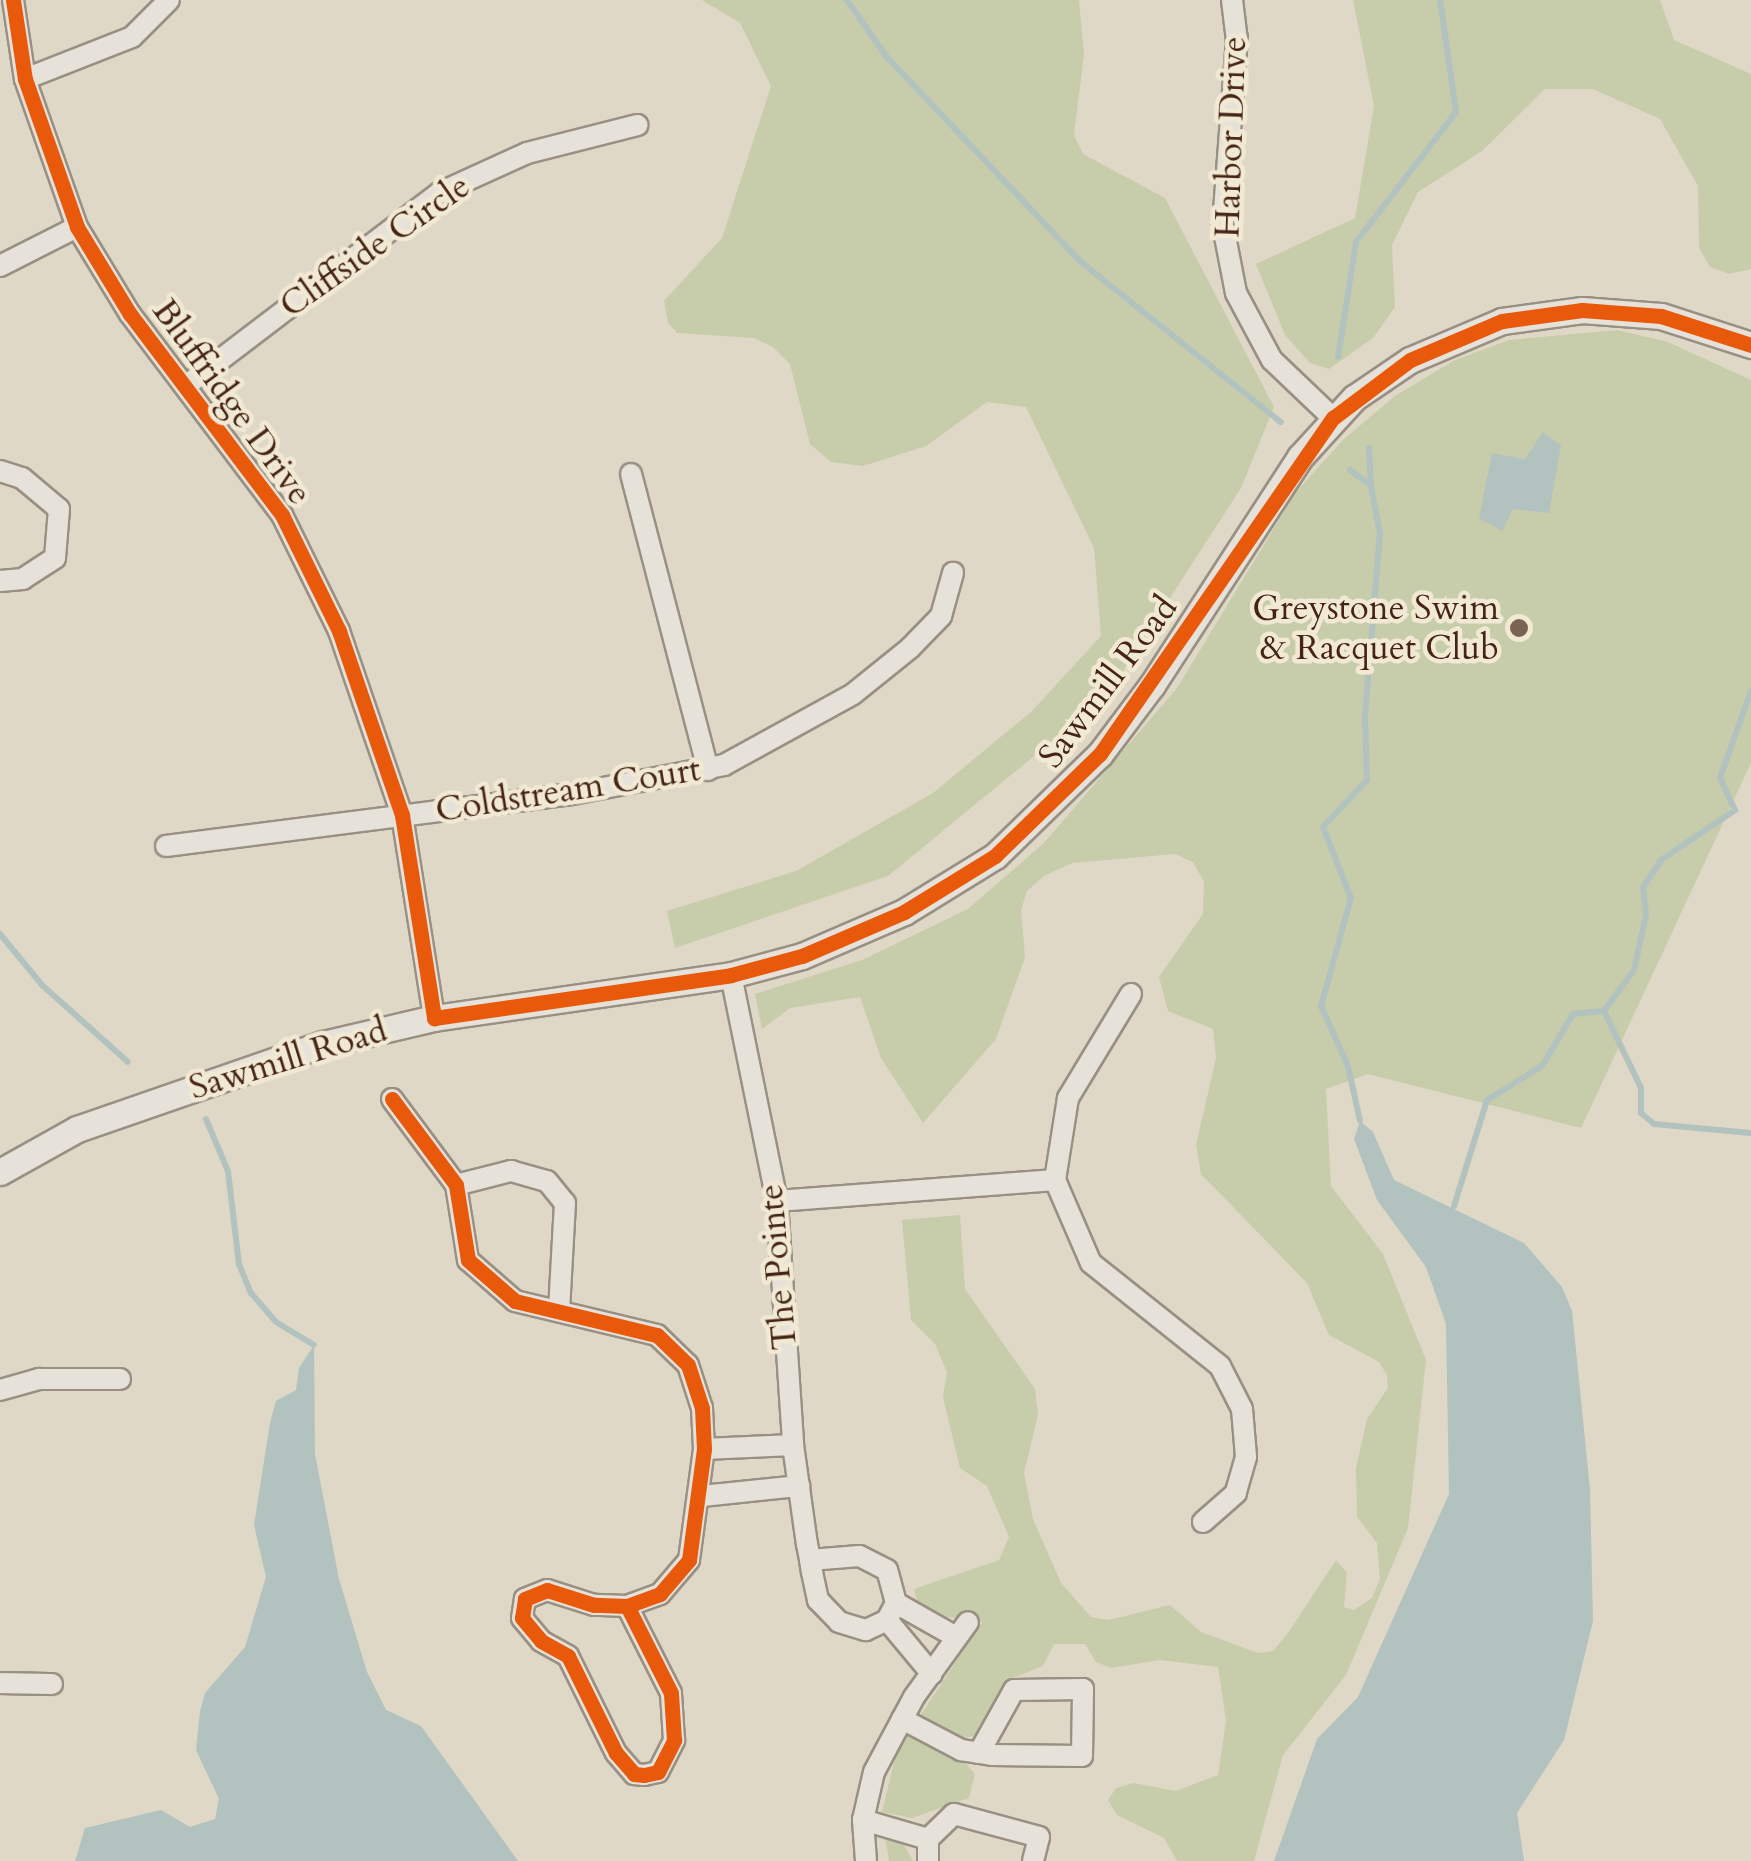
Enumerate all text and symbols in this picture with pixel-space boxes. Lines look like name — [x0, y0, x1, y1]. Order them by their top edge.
street label: Harbor Drive — [1206, 35, 1256, 239]
street label: Cliffside Circle — [272, 165, 478, 327]
street label: Bluffridge Drive — [143, 291, 321, 513]
place label: Greystone Swim & Racquet Club — [1252, 587, 1499, 669]
street label: Sawmill Road — [1030, 588, 1186, 776]
marker: Greystone Swim & Racquet Club — [1508, 617, 1530, 639]
street label: Coldstream Court — [433, 748, 703, 832]
street label: Sawmill Road — [184, 1009, 392, 1109]
street label: The Pointe — [750, 1182, 806, 1352]

